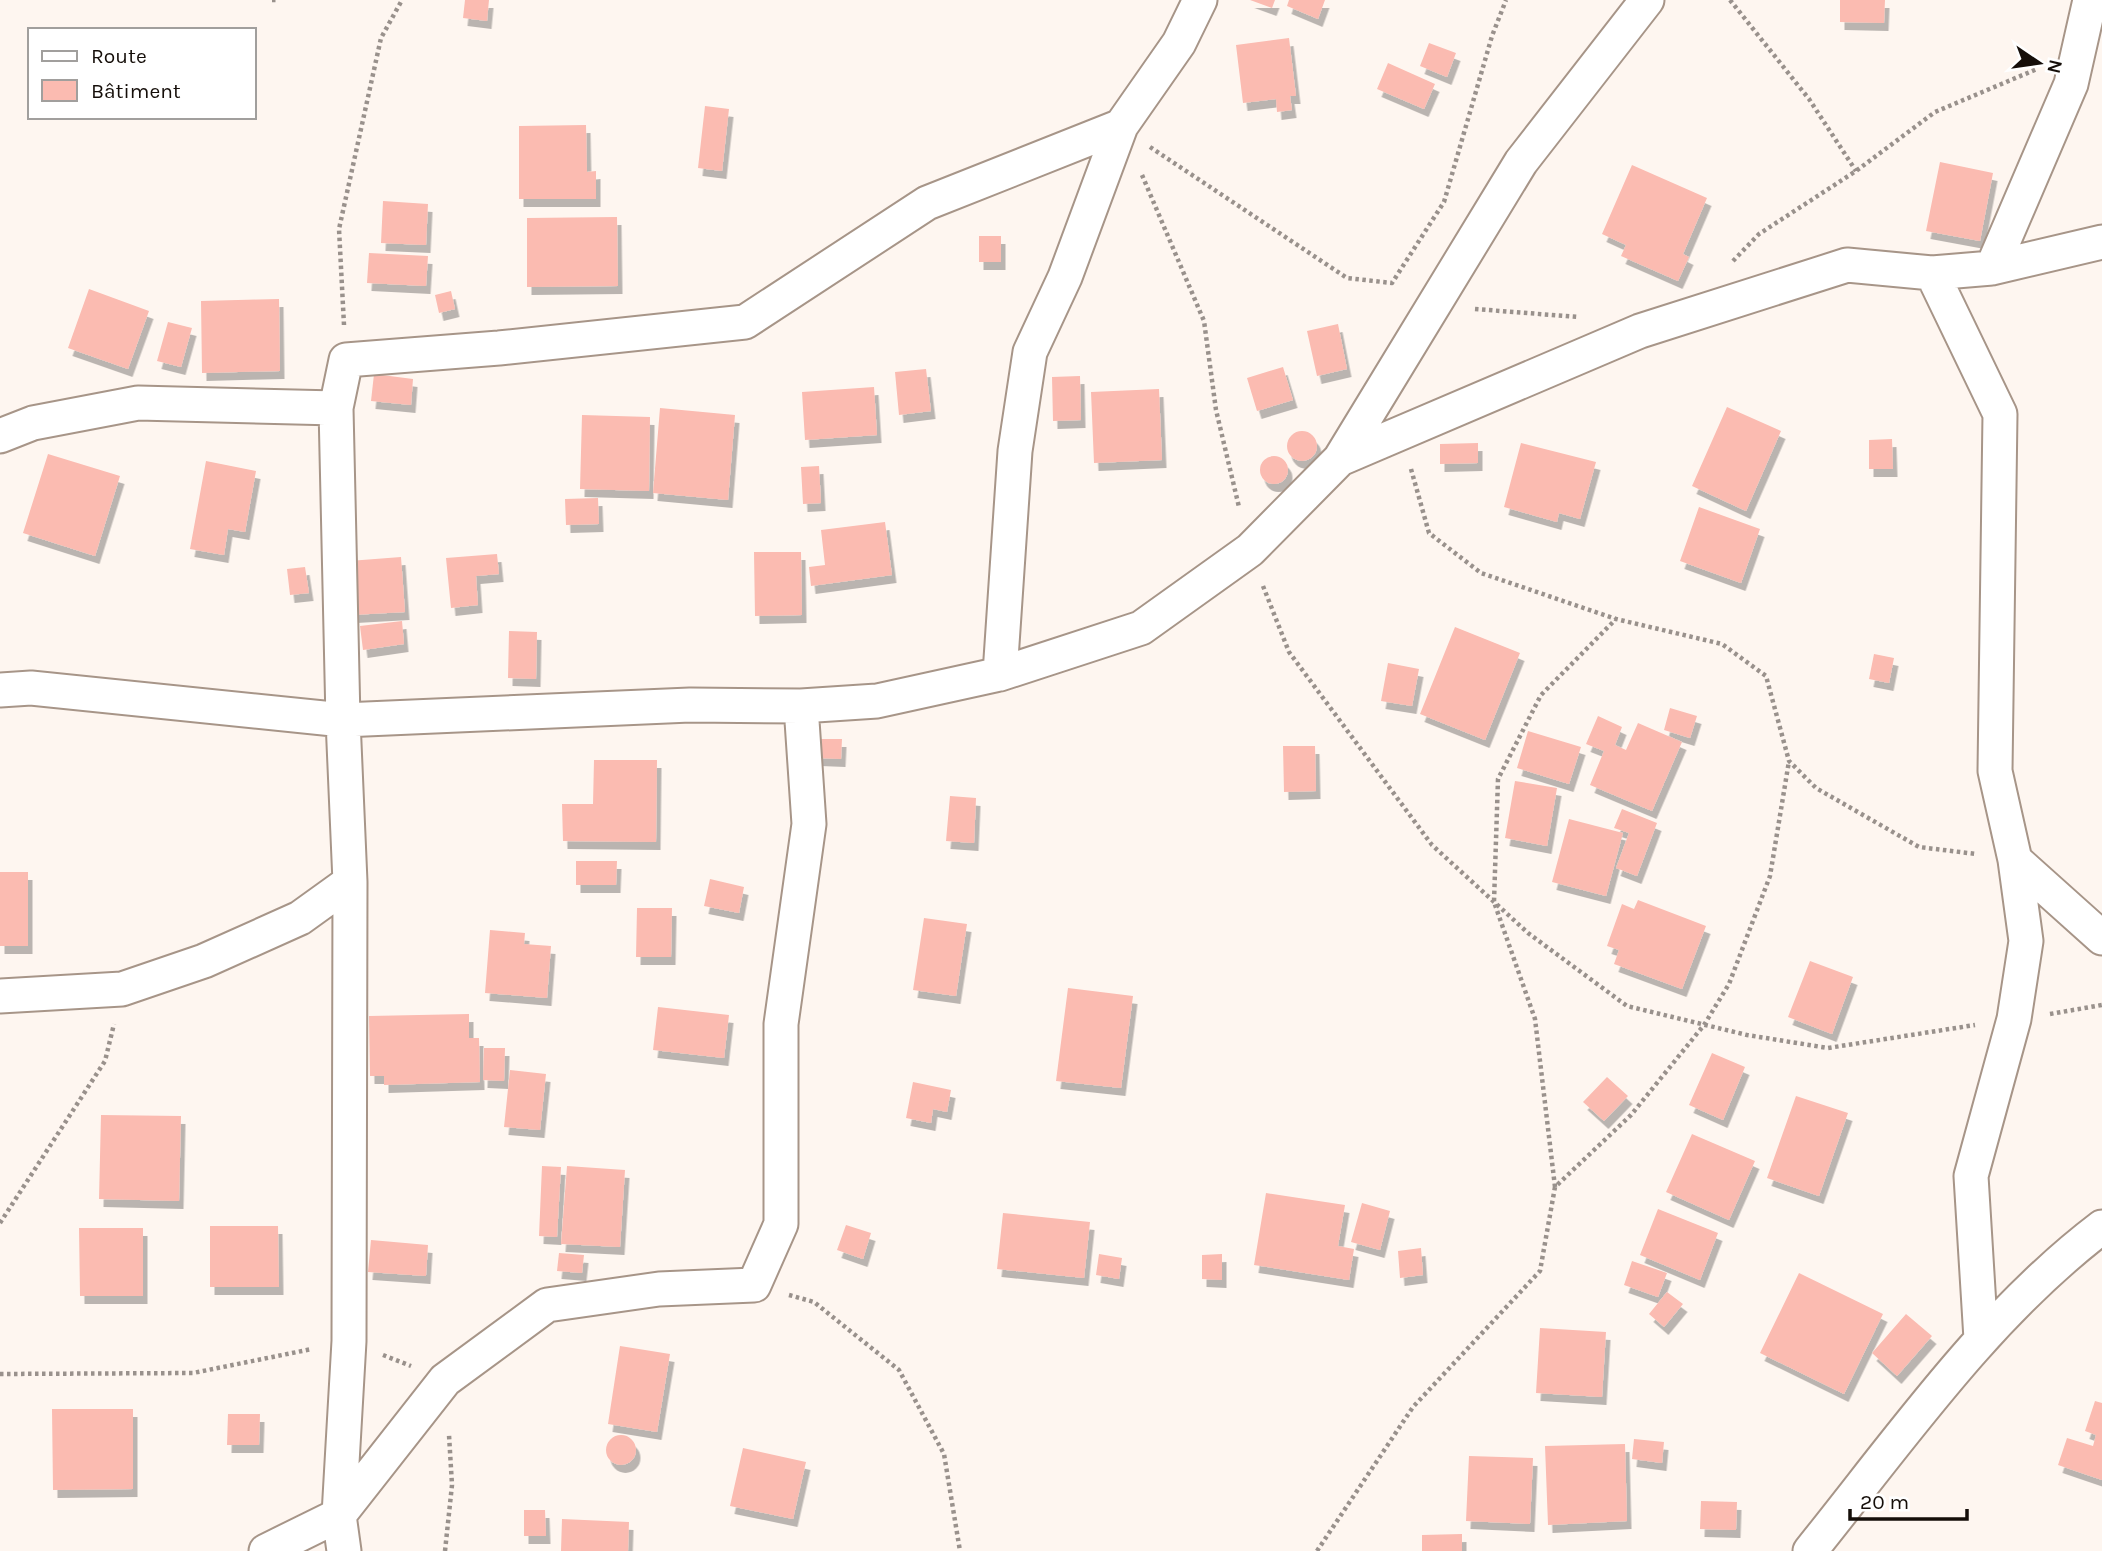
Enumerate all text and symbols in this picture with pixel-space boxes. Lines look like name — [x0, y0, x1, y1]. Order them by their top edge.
legend — [28, 28, 256, 119]
north arrow — [2004, 28, 2074, 98]
text: Route — [91, 44, 147, 68]
text: N — [2042, 57, 2067, 76]
text: Bâtiment — [91, 79, 181, 103]
scale bar — [1850, 1478, 1967, 1522]
text: 20 m — [1860, 1490, 1909, 1514]

